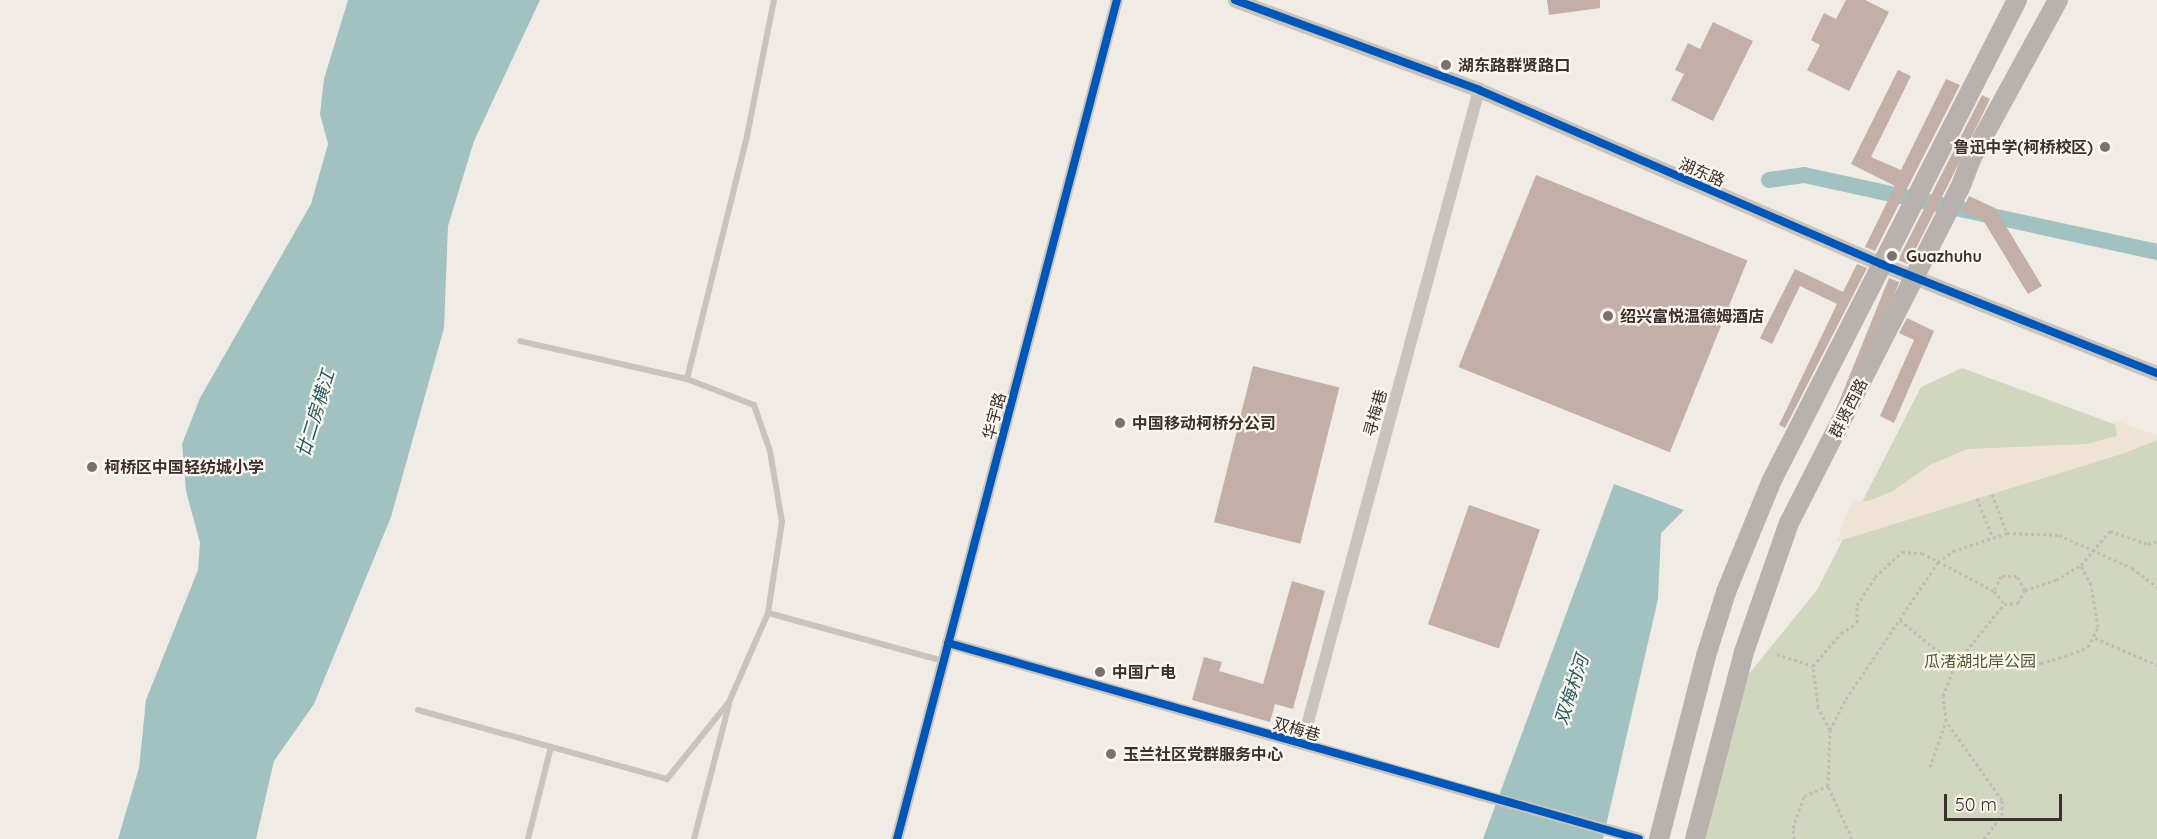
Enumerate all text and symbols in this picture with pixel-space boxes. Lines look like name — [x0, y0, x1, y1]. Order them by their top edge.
place label: 湖东路群贤路口 — [1458, 55, 1570, 75]
marker: 湖东路群贤路口 — [1439, 58, 1453, 72]
place label: 鲁迅中学(柯桥校区) — [1954, 137, 2093, 157]
marker: 鲁迅中学(柯桥校区) — [2098, 140, 2112, 154]
street label: 湖东路 — [1676, 154, 1728, 190]
place label: Guazhuhu — [1906, 246, 1982, 266]
marker: Guazhuhu — [1883, 247, 1901, 265]
place label: 绍兴富悦温德姆酒店 — [1620, 306, 1764, 326]
marker: 绍兴富悦温德姆酒店 — [1601, 309, 1615, 323]
water label: 廿二房横江 — [293, 368, 339, 460]
street label: 群贤西路 — [1825, 375, 1871, 441]
street label: 寻梅巷 — [1360, 387, 1390, 439]
street label: 华宇路 — [979, 390, 1009, 442]
place label: 中国移动柯桥分公司 — [1132, 413, 1276, 433]
marker: 中国移动柯桥分公司 — [1113, 416, 1127, 430]
place label: 柯桥区中国轻纺城小学 — [104, 457, 264, 477]
marker: 柯桥区中国轻纺城小学 — [85, 460, 99, 474]
park label: 瓜渚湖北岸公园 — [1924, 651, 2036, 671]
water label: 双梅村河 — [1551, 652, 1593, 728]
place label: 中国广电 — [1112, 662, 1176, 682]
marker: 中国广电 — [1093, 665, 1107, 679]
street label: 双梅巷 — [1271, 713, 1323, 745]
place label: 玉兰社区党群服务中心 — [1123, 744, 1283, 764]
marker: 玉兰社区党群服务中心 — [1104, 747, 1118, 761]
scale bar — [1947, 782, 2066, 820]
text: 50 m — [1955, 793, 1997, 816]

